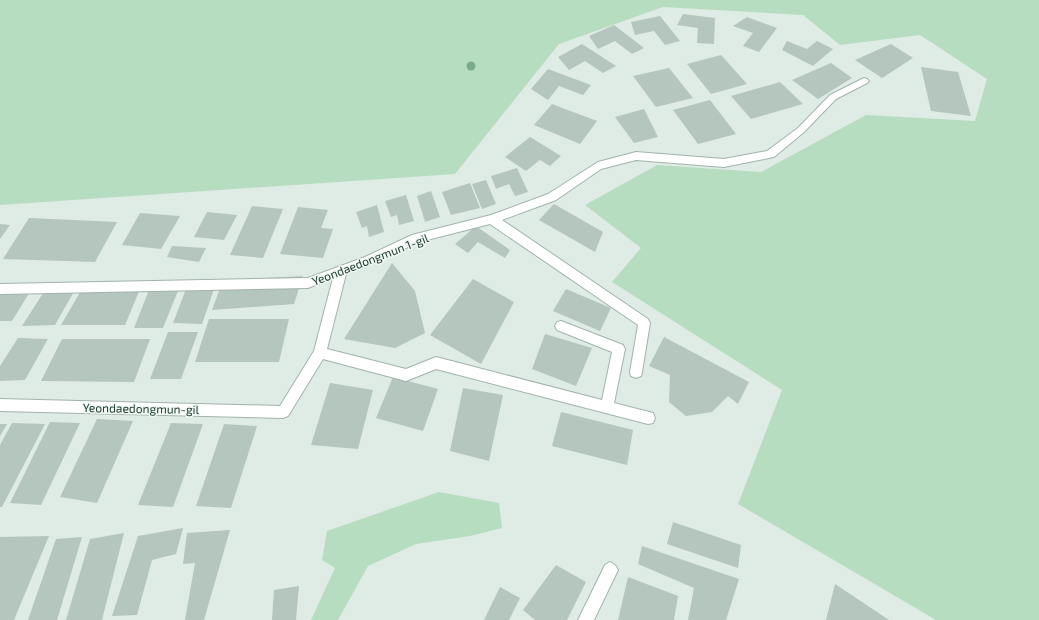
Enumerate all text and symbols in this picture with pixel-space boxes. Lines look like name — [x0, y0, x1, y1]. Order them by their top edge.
street label: Yeondaedongmun 1-gil — [310, 230, 431, 288]
street label: Yeondaedongmun-gil — [83, 400, 200, 416]

